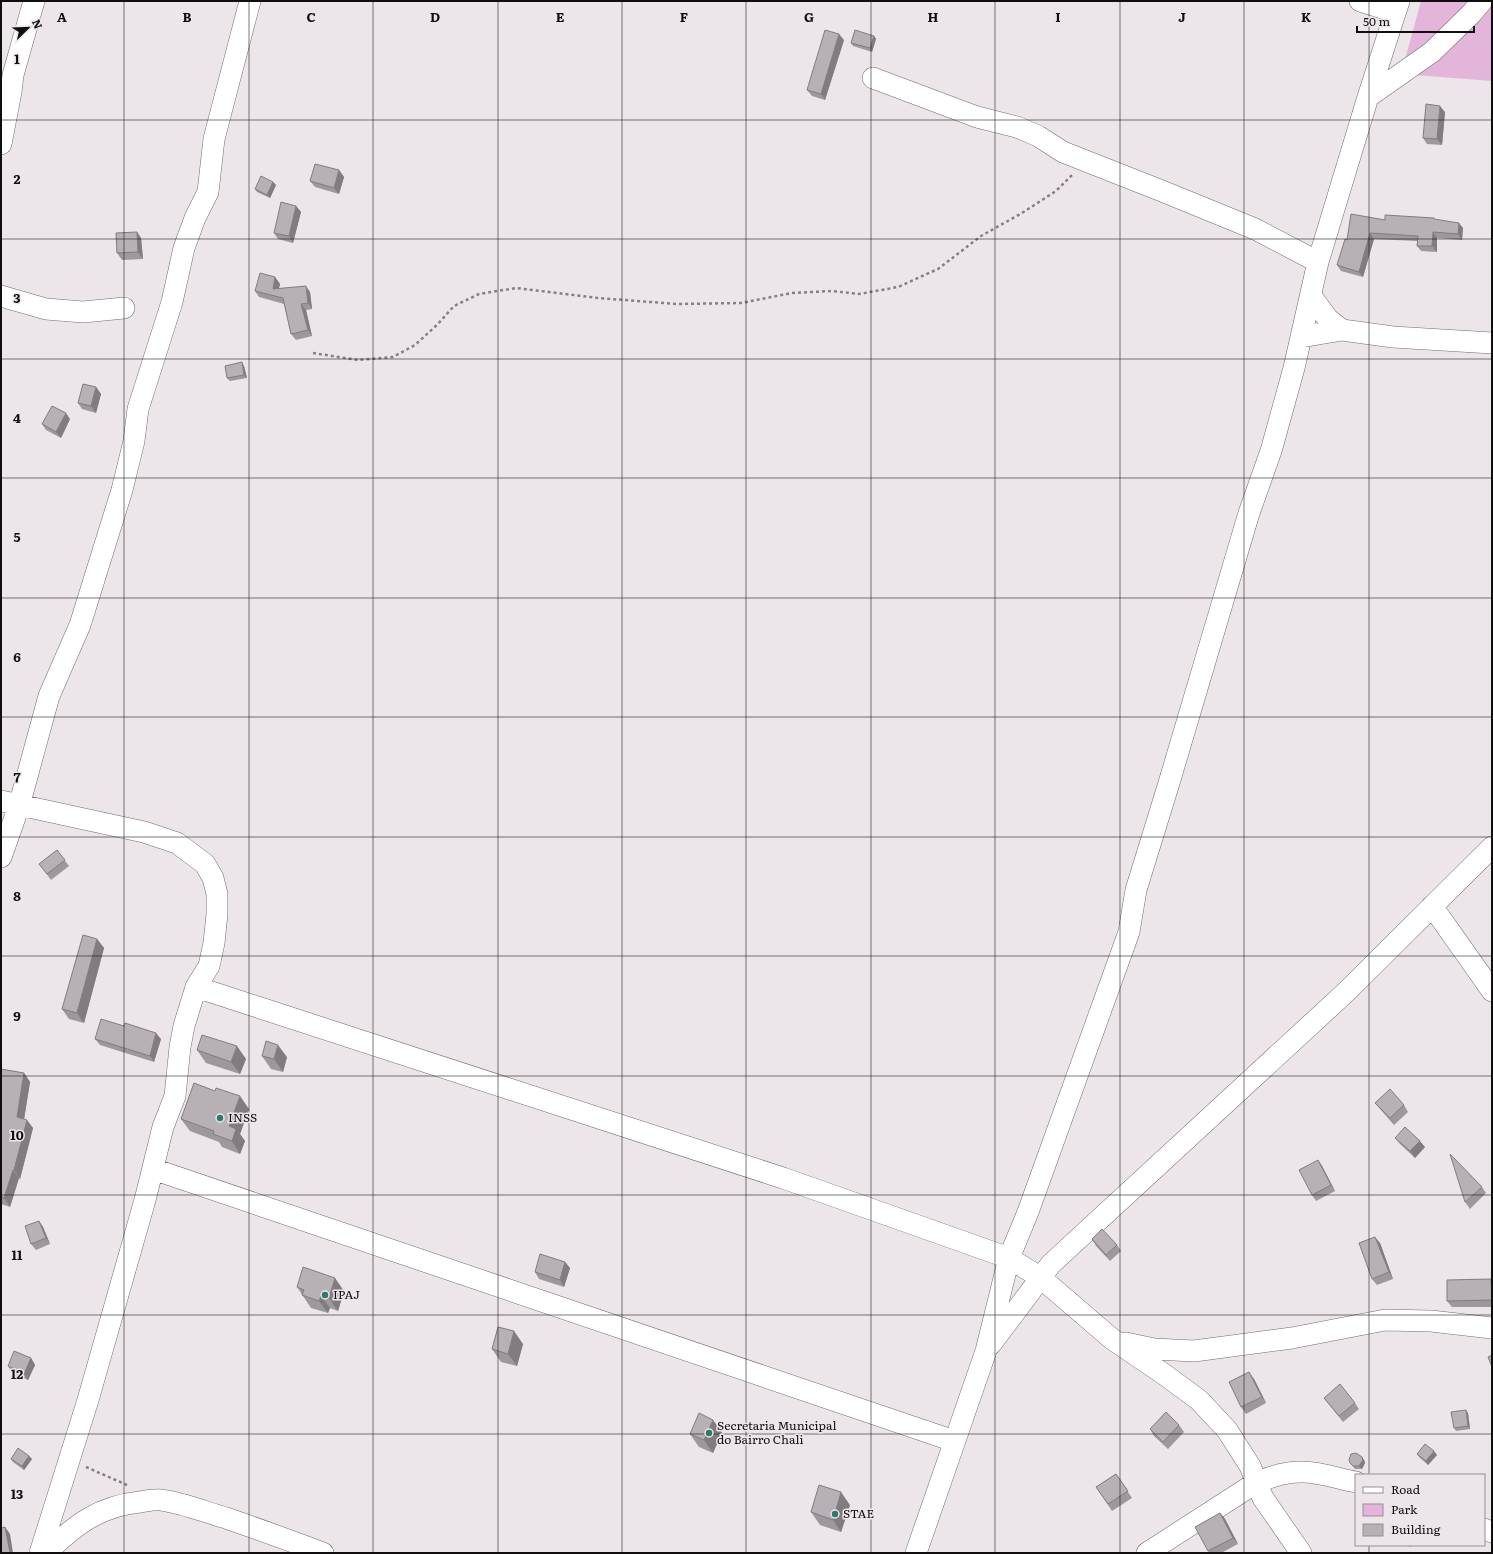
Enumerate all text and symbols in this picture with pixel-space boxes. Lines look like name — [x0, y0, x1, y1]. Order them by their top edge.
text: A — [57, 7, 67, 26]
text: B — [183, 7, 192, 26]
text: C — [306, 7, 316, 26]
text: D — [430, 7, 440, 26]
text: E — [556, 7, 565, 26]
text: F — [680, 7, 688, 26]
text: G — [804, 7, 814, 26]
text: H — [928, 7, 939, 26]
text: I — [1055, 7, 1061, 26]
text: J — [1178, 7, 1186, 26]
text: K — [1301, 7, 1312, 26]
north arrow — [8, 8, 48, 48]
scale bar — [1357, 8, 1474, 34]
text: 50 m — [1363, 12, 1390, 30]
text: N — [29, 16, 47, 31]
text: 1 — [14, 49, 20, 68]
text: 2 — [14, 169, 21, 188]
text: 3 — [13, 288, 21, 307]
text: 4 — [13, 408, 21, 427]
text: 5 — [13, 527, 21, 546]
text: 6 — [13, 647, 21, 666]
text: 7 — [13, 767, 21, 786]
text: 8 — [13, 886, 21, 905]
text: 9 — [13, 1006, 21, 1025]
place label: INSS — [228, 1108, 257, 1126]
marker: INSS — [215, 1113, 225, 1123]
text: 10 — [10, 1125, 24, 1144]
text: 11 — [12, 1245, 23, 1264]
place label: IPAJ — [333, 1285, 360, 1303]
marker: IPAJ — [320, 1290, 330, 1300]
text: 12 — [11, 1364, 23, 1383]
place label: Secretaria Municipal do Bairro Chali — [717, 1416, 836, 1448]
marker: Secretaria Municipal do Bairro Chali — [704, 1428, 714, 1438]
legend — [1355, 1474, 1485, 1546]
text: Road — [1391, 1480, 1421, 1498]
text: 13 — [11, 1484, 23, 1503]
text: Park — [1391, 1500, 1418, 1518]
place label: STAE — [843, 1504, 874, 1522]
marker: STAE — [830, 1509, 840, 1519]
text: Building — [1391, 1520, 1441, 1538]

